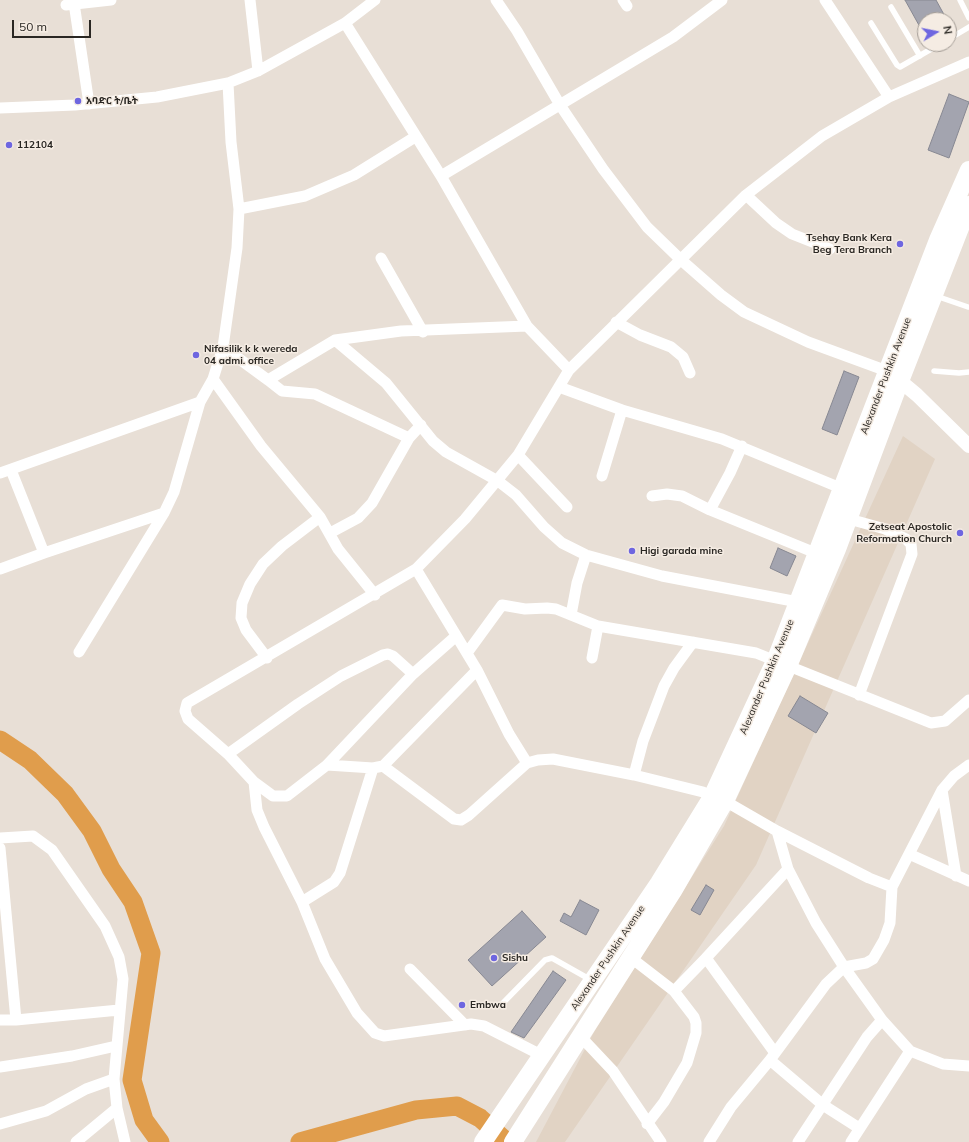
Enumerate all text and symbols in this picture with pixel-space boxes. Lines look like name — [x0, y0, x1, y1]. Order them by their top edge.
scale bar — [14, 12, 93, 38]
north arrow — [917, 12, 957, 52]
text: 50 m — [19, 19, 47, 34]
text: N — [940, 25, 955, 35]
place label: አባድር ት/ቤት — [86, 95, 138, 107]
marker: አባድር ት/ቤት — [73, 96, 83, 106]
place label: 112104 — [17, 139, 53, 151]
marker: 112104 — [4, 140, 14, 150]
place label: Tsehay Bank Kera Beg Tera Branch — [806, 232, 892, 256]
marker: Tsehay Bank Kera Beg Tera Branch — [895, 239, 905, 249]
street label: Alexander Pushkin Avenue — [858, 316, 914, 436]
place label: Nifasilik k k wereda 04 admi. office — [204, 343, 298, 366]
marker: Nifasilik k k wereda 04 admi. office — [191, 350, 201, 360]
place label: Zetseat Apostolic Reformation Church — [856, 521, 952, 544]
marker: Zetseat Apostolic Reformation Church — [955, 528, 965, 538]
place label: Higi garada mine — [640, 545, 723, 557]
marker: Higi garada mine — [627, 546, 637, 556]
street label: Alexander Pushkin Avenue — [737, 618, 797, 736]
street label: Alexander Pushkin Avenue — [568, 903, 648, 1013]
place label: Sishu — [502, 952, 528, 964]
marker: Sishu — [489, 953, 499, 963]
place label: Embwa — [470, 999, 506, 1011]
marker: Embwa — [457, 1000, 467, 1010]

